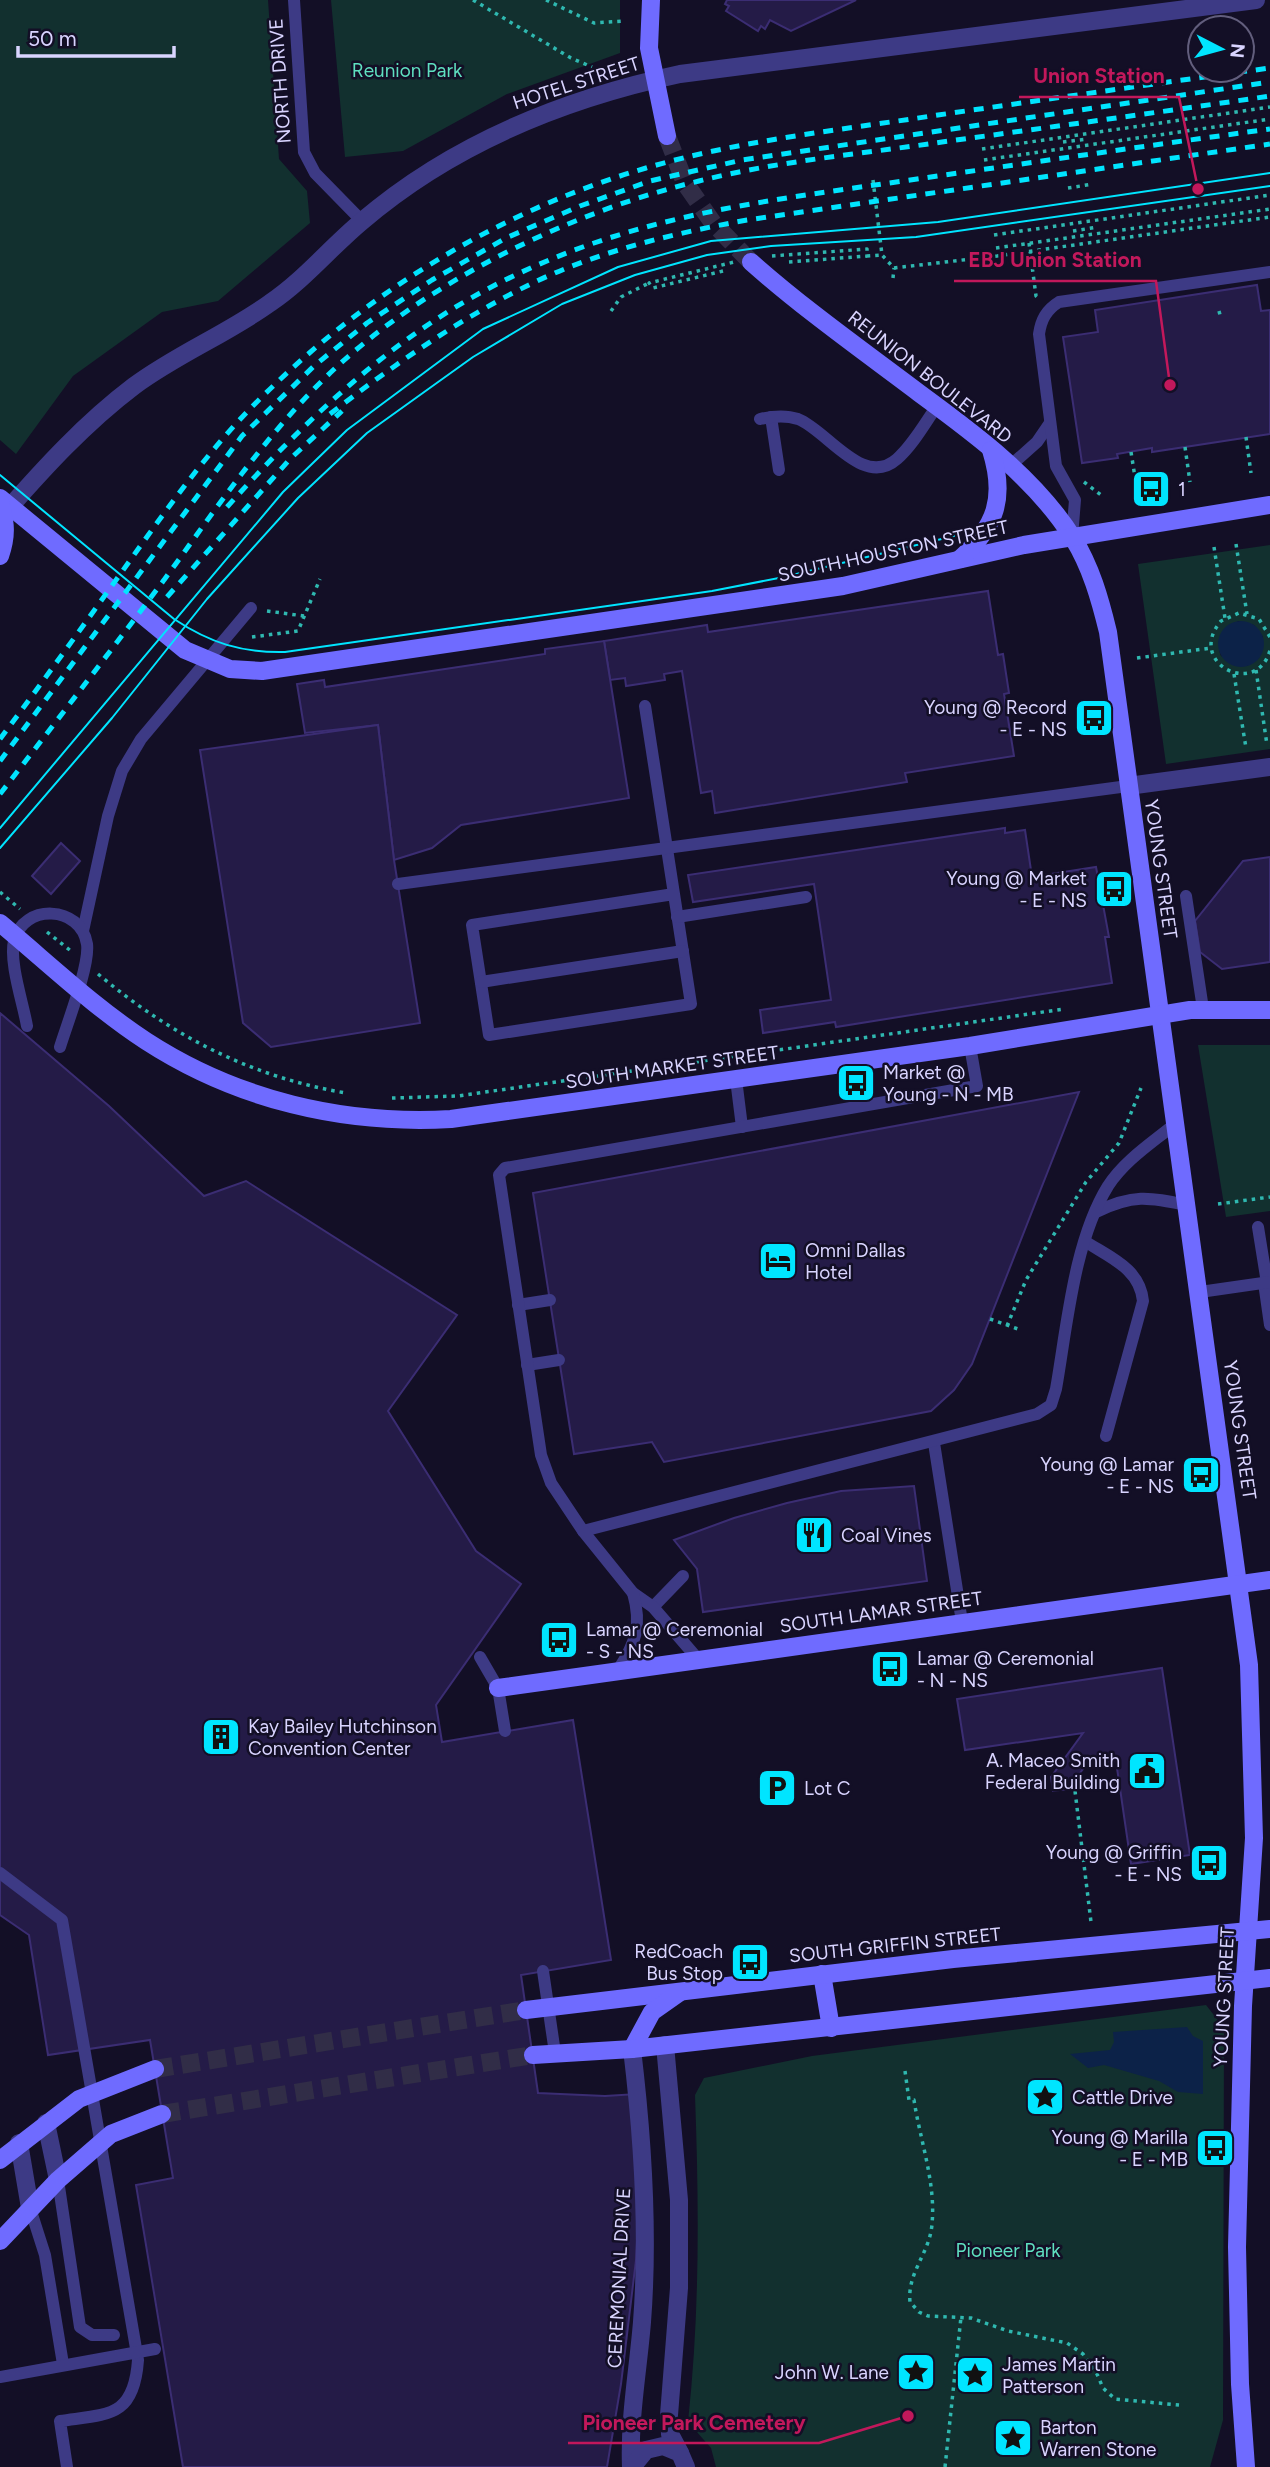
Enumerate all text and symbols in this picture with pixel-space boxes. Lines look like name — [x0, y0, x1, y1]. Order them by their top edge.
scale bar — [18, 14, 173, 58]
north arrow — [1186, 14, 1256, 84]
street label: NORTH DRIVE — [264, 18, 296, 144]
text: 50 m — [28, 26, 77, 51]
text: N — [1225, 42, 1250, 59]
street label: HOTEL STREET — [510, 51, 643, 114]
callout: Union Station — [1019, 55, 1179, 97]
park label: Reunion Park — [352, 59, 463, 82]
text: Union Station — [1033, 63, 1165, 88]
callout: EBJ Union Station — [954, 239, 1156, 281]
text: EBJ Union Station — [968, 247, 1142, 272]
street label: REUNION BOULEVARD — [843, 306, 1017, 448]
bus stop icon: 1 — [1130, 468, 1172, 510]
place label: 1 — [1178, 478, 1186, 501]
street label: SOUTH HOUSTON STREET — [776, 515, 1011, 587]
place label: Young @ Record - E - NS — [924, 696, 1067, 741]
bus stop icon: Young @ Record - E - NS — [1073, 697, 1115, 739]
street label: YOUNG STREET — [1140, 798, 1182, 941]
place label: Young @ Market - E - NS — [946, 867, 1087, 912]
bus stop icon: Young @ Market - E - NS — [1093, 868, 1135, 910]
street label: SOUTH MARKET STREET — [564, 1041, 781, 1093]
place label: Market @ Young - N - MB — [883, 1061, 1014, 1106]
bus stop icon: Market @ Young - N - MB — [835, 1062, 877, 1104]
place label: Omni Dallas Hotel — [805, 1239, 905, 1284]
hotel icon: Omni Dallas Hotel — [757, 1240, 799, 1282]
street label: YOUNG STREET — [1219, 1359, 1261, 1502]
place label: Young @ Lamar - E - NS — [1040, 1453, 1175, 1498]
bus stop icon: Young @ Lamar - E - NS — [1180, 1454, 1222, 1496]
restaurant icon: Coal Vines — [793, 1514, 835, 1556]
place label: Coal Vines — [841, 1524, 932, 1547]
street label: SOUTH LAMAR STREET — [778, 1586, 984, 1638]
place label: Lamar @ Ceremonial - S - NS — [586, 1618, 763, 1663]
bus stop icon: Lamar @ Ceremonial - S - NS — [538, 1619, 580, 1661]
place label: Lamar @ Ceremonial - N - NS — [917, 1647, 1094, 1692]
bus stop icon: Lamar @ Ceremonial - N - NS — [869, 1648, 911, 1690]
place label: Kay Bailey Hutchinson Convention Center — [248, 1715, 437, 1760]
building icon: Kay Bailey Hutchinson Convention Center — [200, 1716, 242, 1758]
place label: A. Maceo Smith Federal Building — [985, 1749, 1120, 1794]
public building icon: A. Maceo Smith Federal Building — [1126, 1750, 1168, 1792]
parking icon: Lot C — [756, 1767, 798, 1809]
place label: Lot C — [804, 1777, 851, 1800]
place label: Young @ Griffin - E - NS — [1046, 1841, 1182, 1886]
bus stop icon: Young @ Griffin - E - NS — [1188, 1842, 1230, 1884]
street label: SOUTH GRIFFIN STREET — [788, 1922, 1003, 1968]
street label: YOUNG STREET — [1209, 1926, 1239, 2068]
place label: RedCoach Bus Stop — [634, 1940, 723, 1985]
bus stop icon: RedCoach Bus Stop — [729, 1941, 771, 1983]
place icon: Cattle Drive — [1024, 2076, 1066, 2118]
place label: Cattle Drive — [1072, 2086, 1173, 2109]
place label: Young @ Marilla - E - MB — [1051, 2126, 1188, 2171]
bus stop icon: Young @ Marilla - E - MB — [1194, 2127, 1236, 2169]
street label: CEREMONIAL DRIVE — [603, 2187, 635, 2369]
park label: Pioneer Park — [955, 2239, 1061, 2262]
place icon: John W. Lane — [895, 2351, 937, 2393]
place label: James Martin Patterson — [1002, 2353, 1116, 2398]
place icon: James Martin Patterson — [954, 2354, 996, 2396]
place label: John W. Lane — [775, 2361, 889, 2384]
callout: Pioneer Park Cemetery — [568, 2401, 819, 2443]
text: Pioneer Park Cemetery — [582, 2410, 806, 2435]
place label: Barton Warren Stone — [1040, 2416, 1156, 2461]
place icon: Barton Warren Stone — [992, 2417, 1034, 2459]

